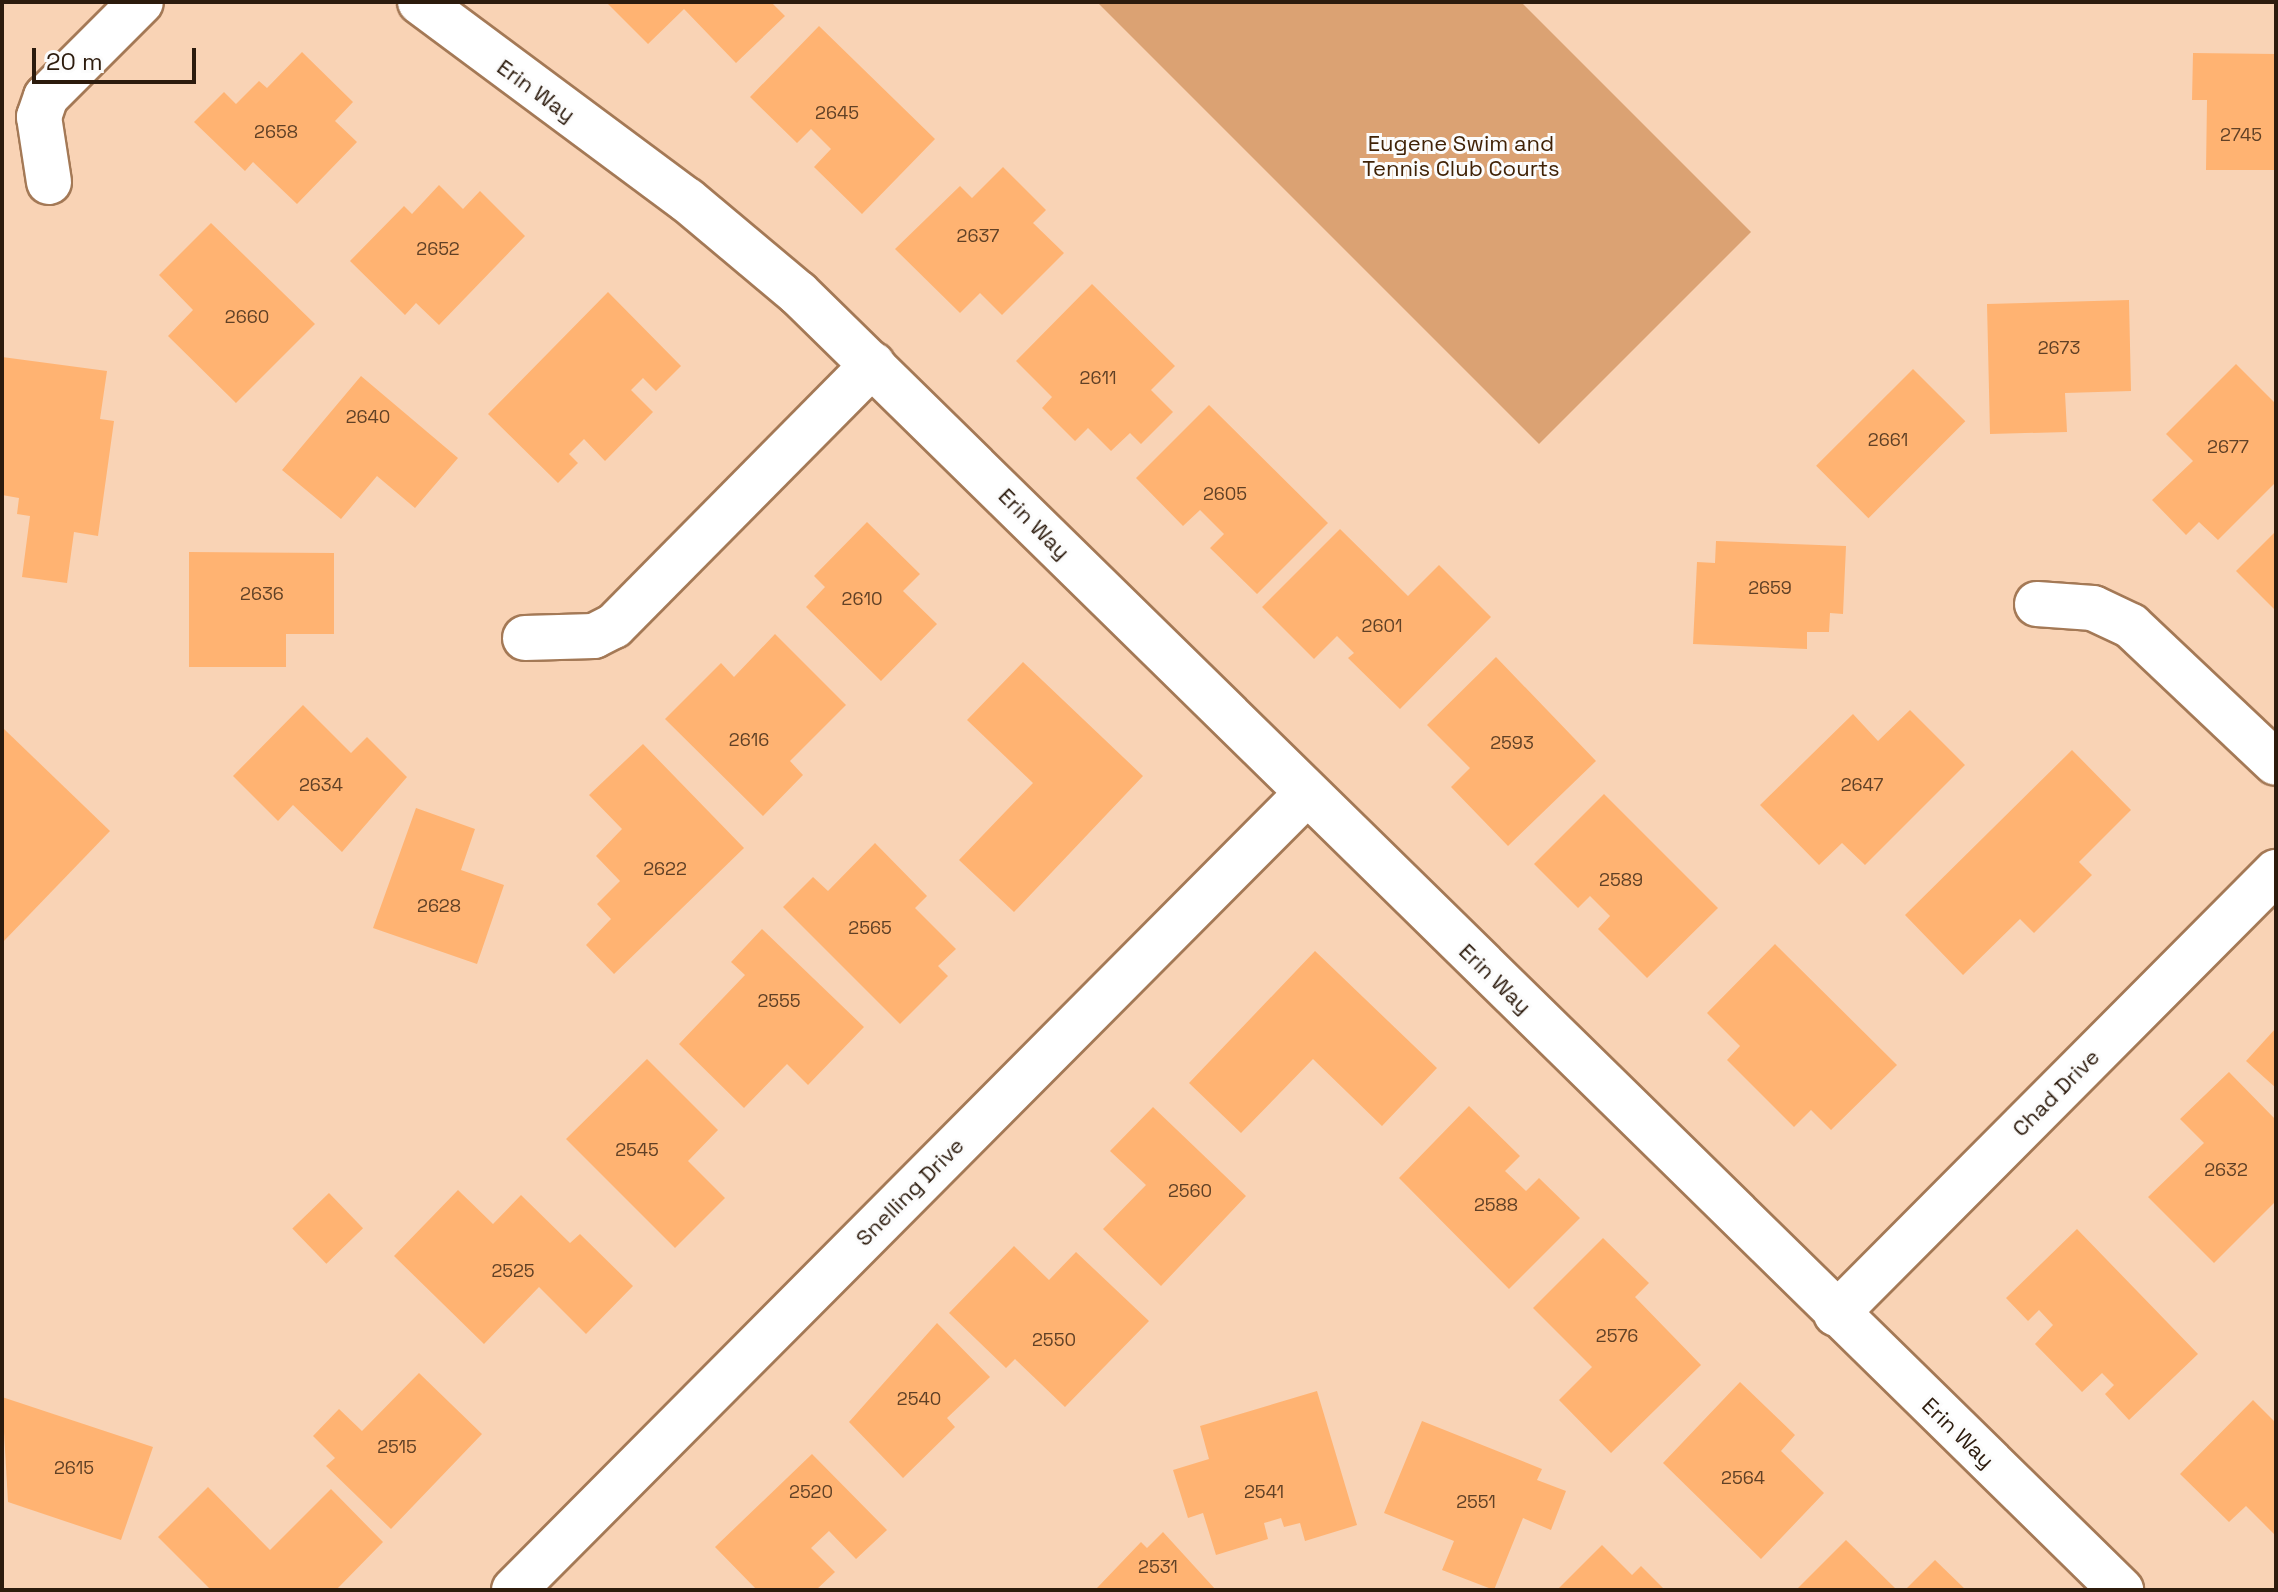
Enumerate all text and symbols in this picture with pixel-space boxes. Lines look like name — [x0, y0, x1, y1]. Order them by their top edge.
scale bar — [36, 32, 200, 82]
text: 20 m — [46, 46, 103, 77]
street label: Erin Way — [492, 54, 580, 128]
house number: 2645 — [815, 102, 859, 124]
house number: 2658 — [254, 121, 298, 143]
house number: 2745 — [2220, 124, 2262, 146]
park label: Eugene Swim and Tennis Club Courts — [1362, 130, 1560, 182]
house number: 2637 — [957, 225, 999, 247]
house number: 2652 — [416, 238, 460, 260]
house number: 2660 — [225, 306, 269, 328]
house number: 2673 — [2038, 337, 2080, 359]
house number: 2611 — [1080, 367, 1116, 389]
house number: 2640 — [346, 406, 390, 428]
house number: 2661 — [1868, 429, 1908, 451]
house number: 2677 — [2207, 436, 2249, 458]
street label: Erin Way — [993, 483, 1075, 565]
house number: 2605 — [1203, 483, 1247, 505]
house number: 2659 — [1748, 577, 1792, 599]
house number: 2636 — [240, 583, 284, 605]
house number: 2610 — [842, 588, 882, 610]
house number: 2601 — [1362, 615, 1402, 637]
house number: 2616 — [729, 729, 769, 751]
house number: 2593 — [1490, 732, 1534, 754]
house number: 2634 — [299, 774, 343, 796]
house number: 2647 — [1841, 774, 1883, 796]
house number: 2622 — [643, 858, 687, 880]
house number: 2589 — [1599, 869, 1643, 891]
house number: 2628 — [417, 895, 461, 917]
house number: 2565 — [848, 917, 892, 939]
street label: Erin Way — [1453, 938, 1537, 1020]
house number: 2555 — [757, 990, 801, 1012]
street label: Chad Drive — [2007, 1044, 2105, 1142]
street label: Snelling Drive — [850, 1132, 970, 1252]
house number: 2545 — [615, 1139, 659, 1161]
house number: 2632 — [2204, 1159, 2248, 1181]
house number: 2560 — [1168, 1180, 1212, 1202]
house number: 2588 — [1474, 1194, 1518, 1216]
house number: 2525 — [491, 1260, 535, 1282]
house number: 2576 — [1596, 1325, 1638, 1347]
house number: 2550 — [1032, 1329, 1076, 1351]
house number: 2540 — [897, 1388, 941, 1410]
street label: Erin Way — [1916, 1392, 2000, 1474]
house number: 2515 — [377, 1436, 417, 1458]
house number: 2615 — [54, 1457, 94, 1479]
house number: 2564 — [1721, 1467, 1765, 1489]
house number: 2520 — [789, 1481, 833, 1503]
house number: 2541 — [1244, 1481, 1284, 1503]
house number: 2551 — [1456, 1491, 1496, 1513]
house number: 2531 — [1138, 1556, 1178, 1578]

